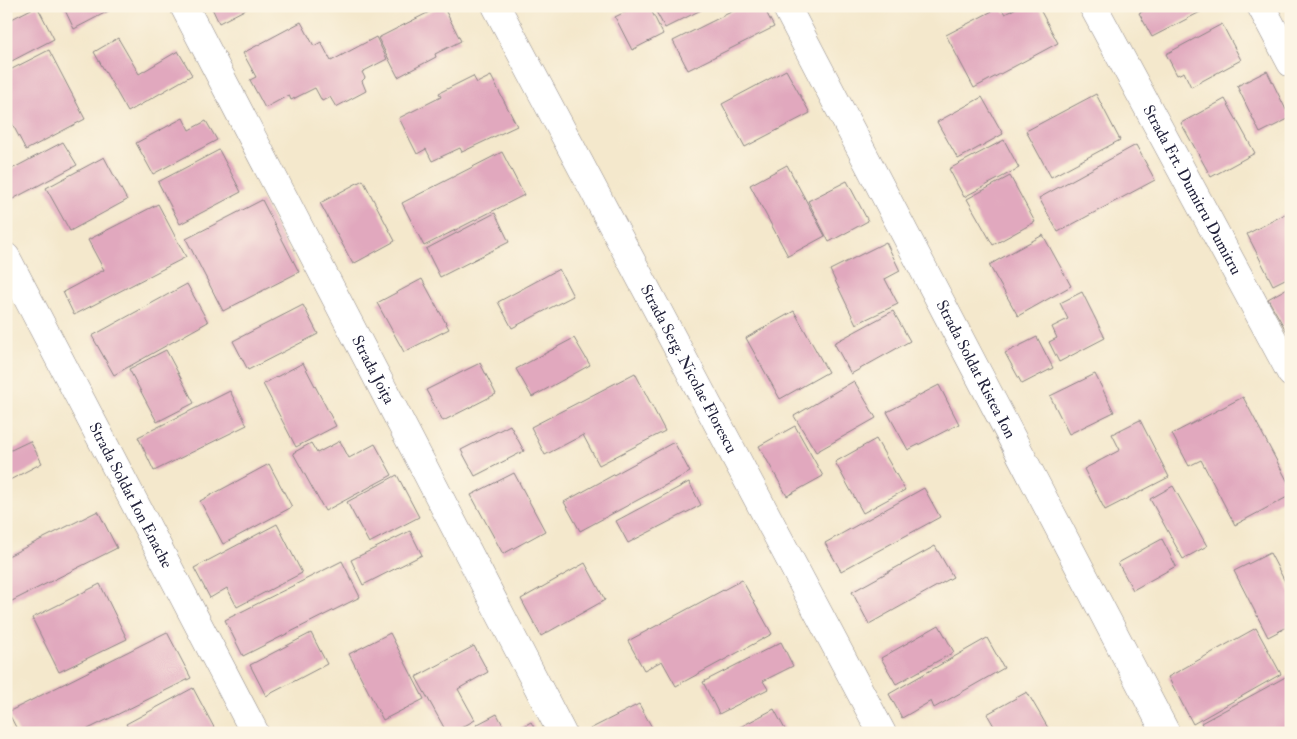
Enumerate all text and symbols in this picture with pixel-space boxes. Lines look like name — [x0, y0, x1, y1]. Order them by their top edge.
street label: Strada Frt. Dumitru Dumitru — [1138, 102, 1246, 278]
street label: Strada Serg. Nicolae Florescu — [636, 281, 742, 457]
street label: Strada Soldat Ristea Ion — [932, 297, 1020, 442]
street label: Strada Joița — [347, 332, 399, 408]
street label: Strada Soldat Ion Enache — [84, 419, 177, 572]

